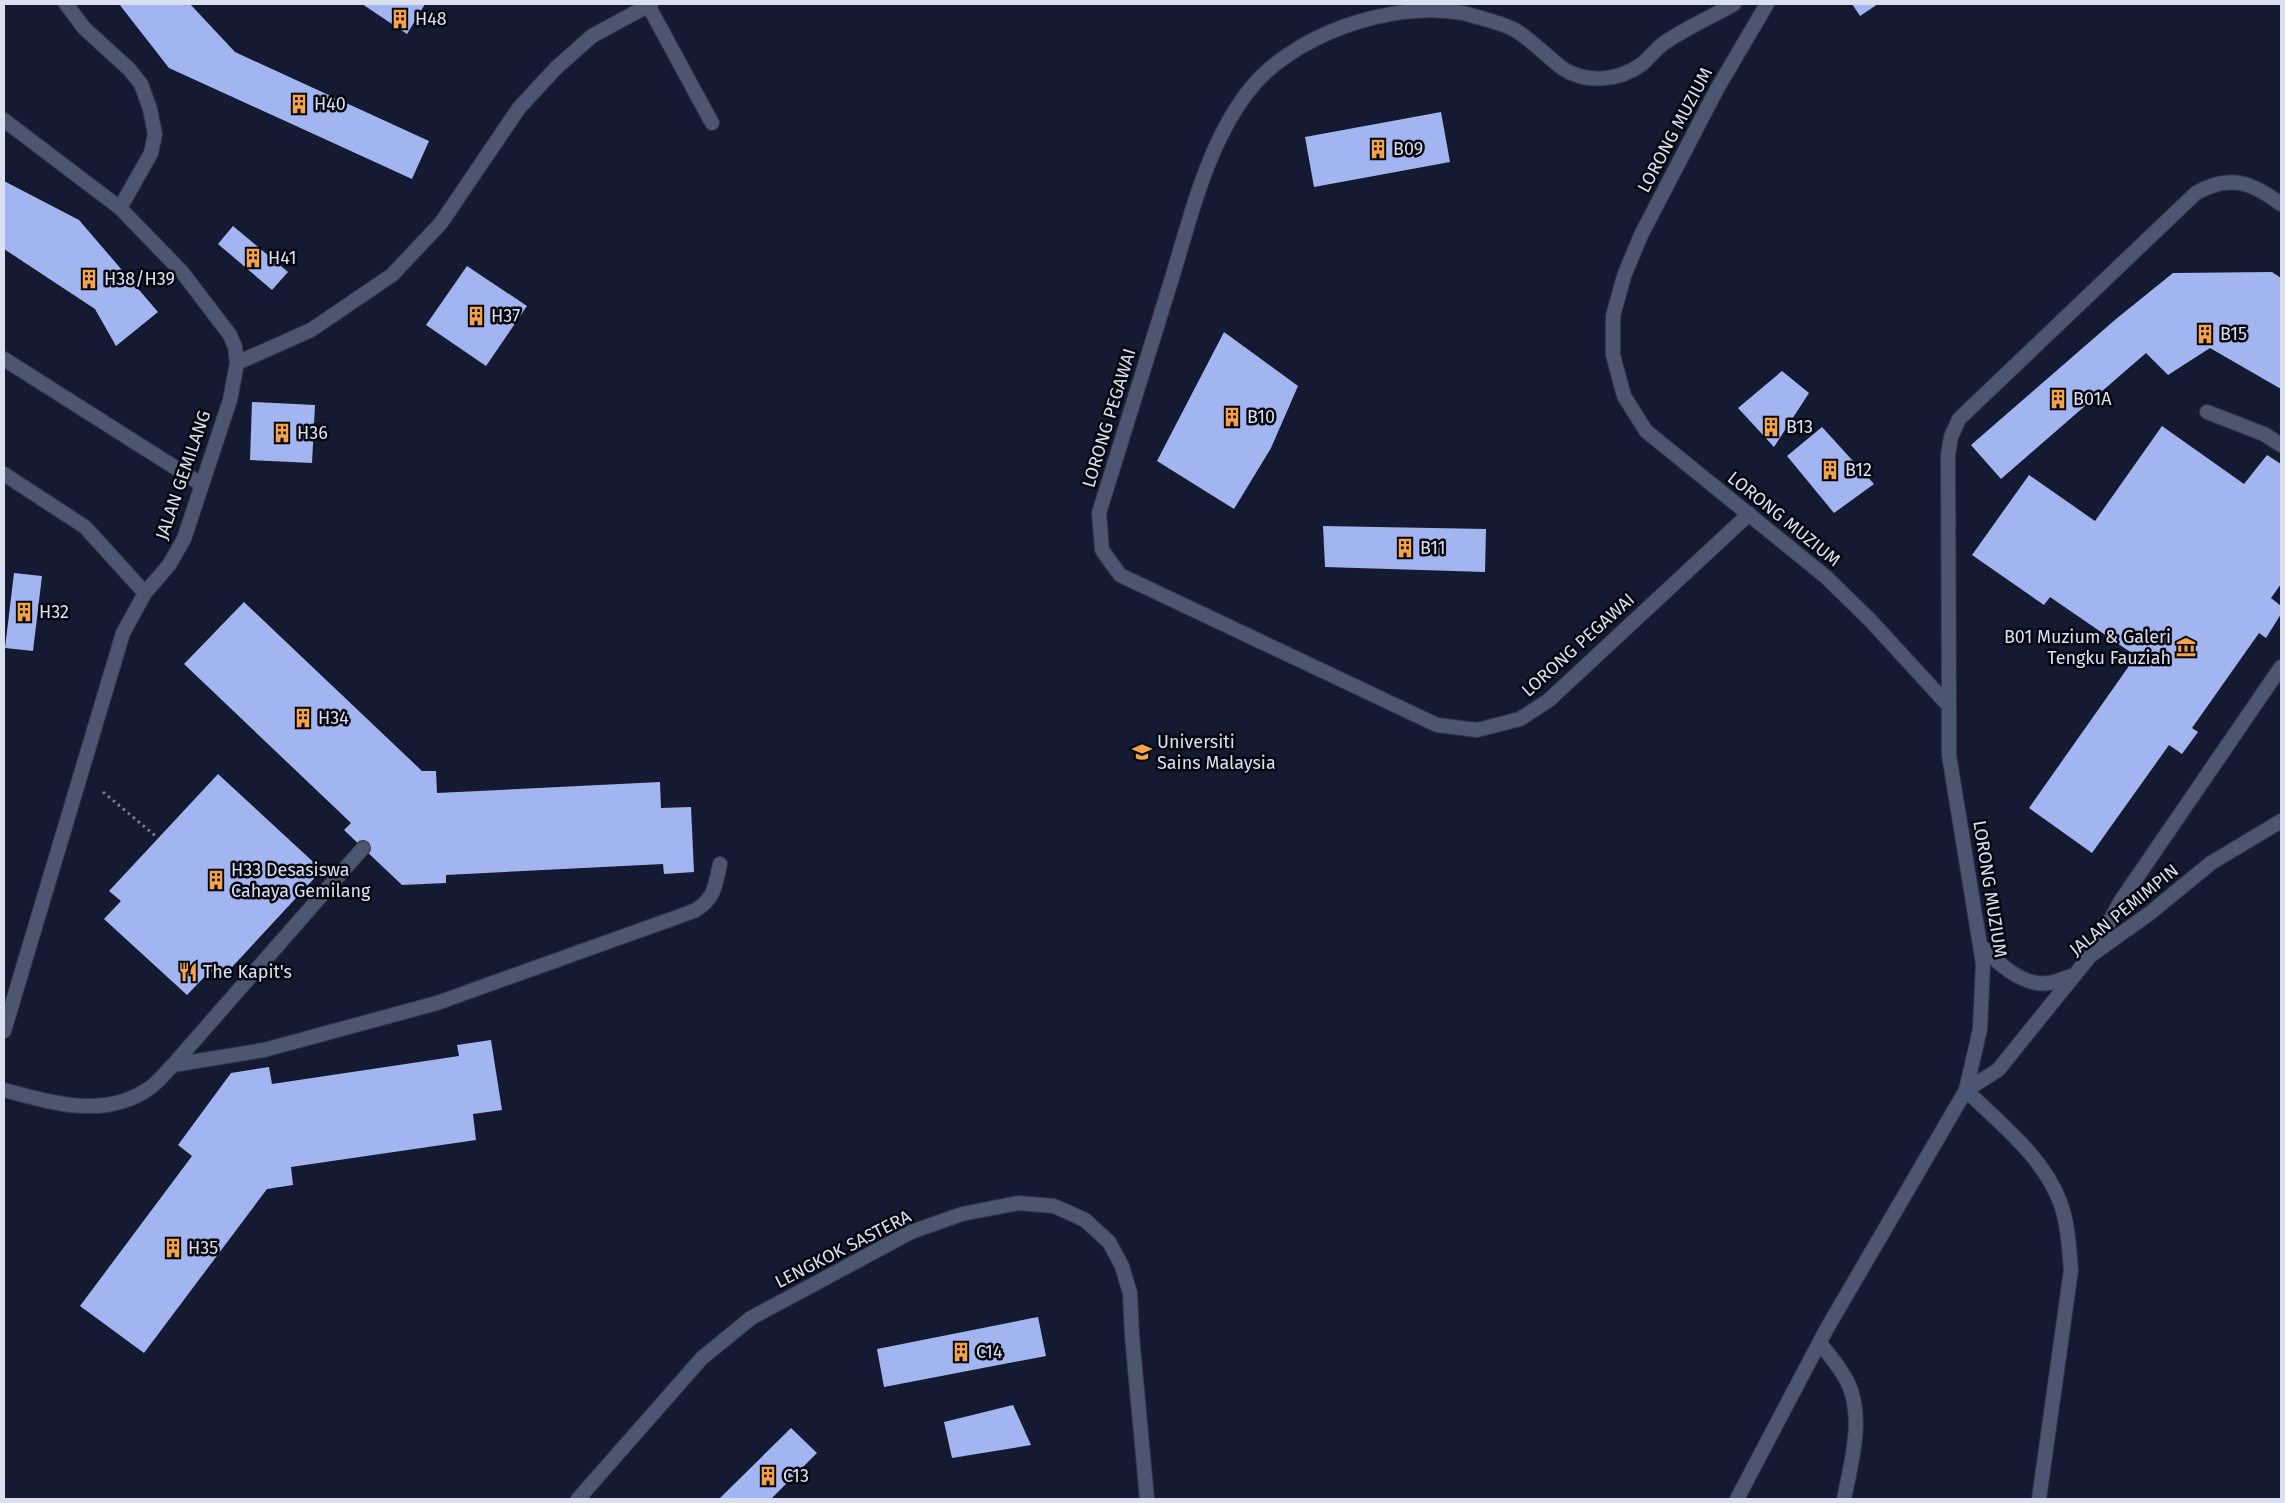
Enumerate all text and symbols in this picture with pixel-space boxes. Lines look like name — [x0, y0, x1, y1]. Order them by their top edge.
building icon: H48 — [389, 8, 411, 30]
place label: H48 — [415, 8, 447, 30]
street label: LORONG MUZIUM — [1633, 64, 1717, 196]
building icon: H40 — [288, 93, 310, 115]
place label: H40 — [314, 93, 346, 115]
building icon: B09 — [1367, 138, 1389, 160]
place label: B09 — [1393, 138, 1423, 160]
building icon: H41 — [242, 247, 264, 269]
place label: H41 — [268, 247, 297, 269]
building icon: H38/H39 — [78, 268, 100, 290]
place label: H38/H39 — [104, 268, 175, 290]
building icon: H37 — [465, 305, 487, 327]
place label: H37 — [491, 305, 520, 327]
building icon: B15 — [2194, 323, 2216, 345]
place label: B15 — [2220, 323, 2247, 345]
street label: LORONG PEGAWAI — [1077, 346, 1141, 490]
building icon: B01A — [2047, 388, 2069, 410]
place label: B01A — [2073, 388, 2112, 410]
building icon: B10 — [1221, 406, 1243, 428]
place label: B10 — [1247, 406, 1275, 428]
street label: JALAN GEMILANG — [151, 407, 215, 543]
building icon: B13 — [1760, 416, 1782, 438]
place label: B13 — [1786, 416, 1813, 438]
building icon: H36 — [271, 422, 293, 444]
place label: H36 — [297, 422, 328, 444]
building icon: B12 — [1819, 459, 1841, 481]
place label: B12 — [1845, 459, 1872, 481]
street label: LORONG MUZIUM — [1723, 467, 1845, 571]
building icon: B11 — [1394, 537, 1416, 559]
place label: B11 — [1420, 537, 1446, 559]
street label: LORONG PEGAWAI — [1517, 589, 1639, 701]
building icon: H32 — [13, 601, 35, 623]
place label: H32 — [39, 601, 69, 623]
place label: B01 Muzium & Galeri Tengku Fauziah — [2004, 626, 2171, 669]
museum icon: B01 Muzium & Galeri Tengku Fauziah — [2175, 636, 2197, 658]
building icon: H34 — [292, 707, 314, 729]
place label: H34 — [318, 707, 349, 729]
place label: Universiti Sains Malaysia — [1157, 731, 1276, 774]
school or university icon: Universiti Sains Malaysia — [1131, 741, 1153, 763]
street label: LORONG MUZIUM — [1968, 819, 2012, 959]
place label: H33 Desasiswa Cahaya Gemilang — [231, 859, 371, 902]
street label: JALAN PEMIMPIN — [2065, 859, 2183, 961]
building icon: H33 Desasiswa Cahaya Gemilang — [205, 869, 227, 891]
restaurant icon: The Kapit's — [177, 961, 199, 983]
place label: The Kapit's — [203, 961, 292, 983]
street label: LENGKOK SASTERA — [771, 1205, 915, 1293]
building icon: H35 — [162, 1237, 184, 1259]
place label: H35 — [188, 1237, 218, 1259]
building icon: C14 — [950, 1341, 972, 1363]
place label: C14 — [976, 1341, 1003, 1363]
building icon: C13 — [757, 1465, 779, 1487]
place label: C13 — [783, 1465, 809, 1487]

